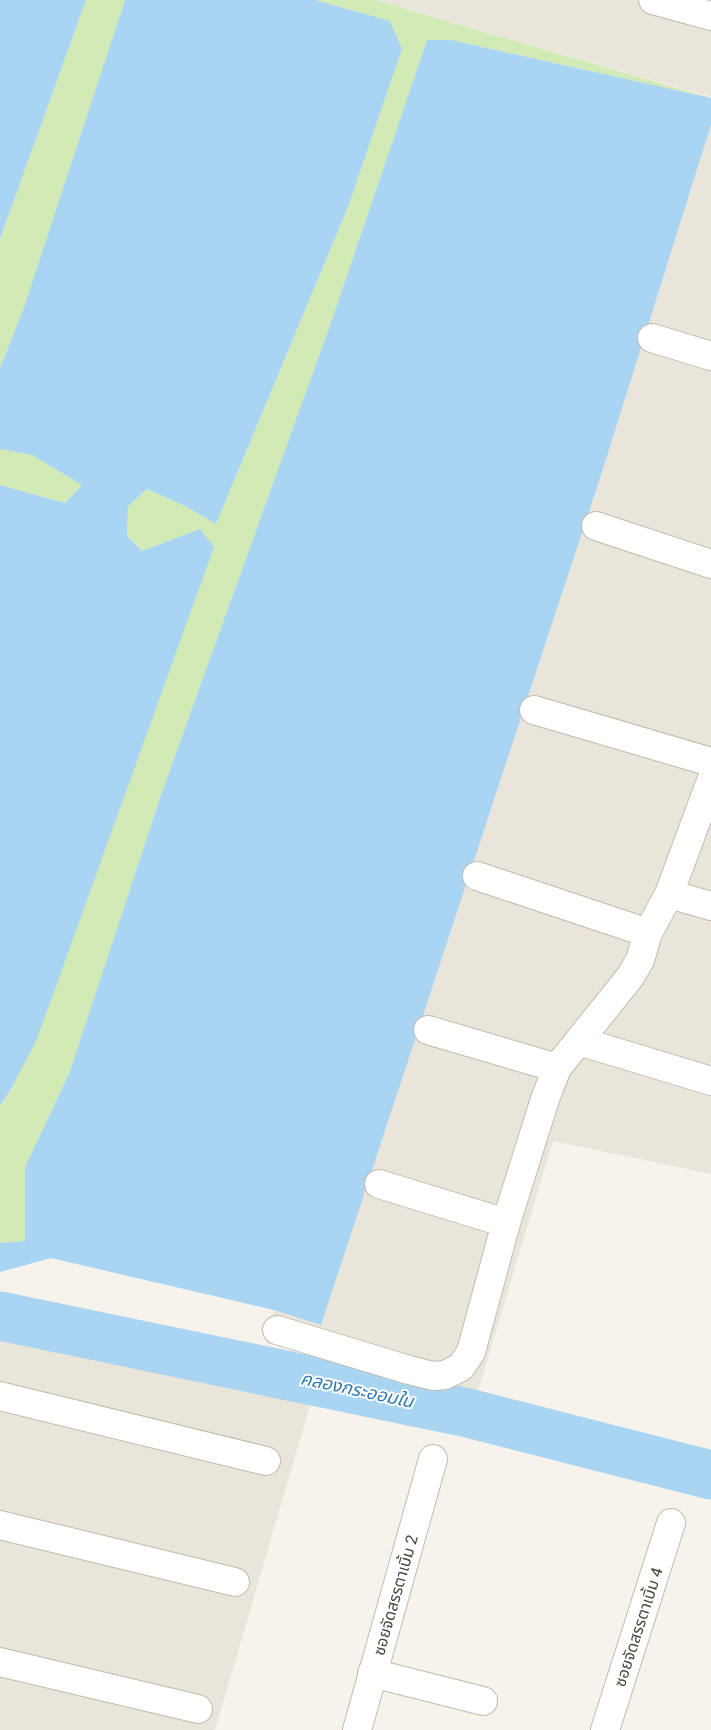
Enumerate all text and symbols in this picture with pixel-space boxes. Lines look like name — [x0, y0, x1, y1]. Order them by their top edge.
water label: คลองกระออมใน — [299, 1367, 416, 1412]
street label: ซอยจัดสรรตาเบิ้ม 2 — [368, 1532, 422, 1658]
street label: ซอยจัดสรรตาเบิ้ม 4 — [609, 1565, 667, 1689]

